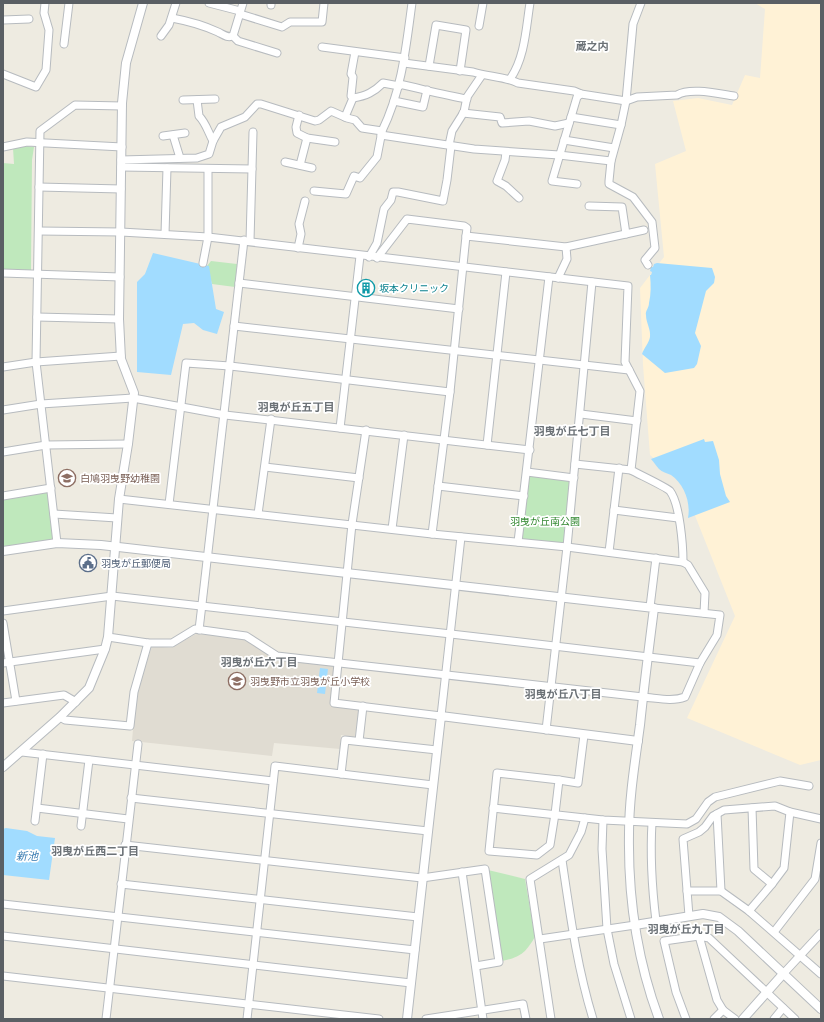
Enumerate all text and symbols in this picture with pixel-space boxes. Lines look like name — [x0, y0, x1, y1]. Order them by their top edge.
district label: 蔵之内 — [576, 40, 609, 53]
building icon: 坂本クリニック — [356, 278, 376, 298]
place label: 坂本クリニック — [379, 282, 449, 295]
district label: 羽曳が丘五丁目 — [258, 401, 335, 414]
district label: 羽曳が丘七丁目 — [534, 425, 611, 438]
school or university icon: 白鳩羽曳野幼稚園 — [57, 468, 77, 488]
place label: 白鳩羽曳野幼稚園 — [80, 472, 160, 485]
park label: 羽曳が丘南公園 — [510, 515, 580, 528]
public building icon: 羽曳が丘郵便局 — [78, 553, 98, 573]
place label: 羽曳が丘郵便局 — [101, 557, 171, 570]
district label: 羽曳が丘六丁目 — [221, 656, 298, 669]
school or university icon: 羽曳野市立羽曳が丘小学校 — [227, 671, 247, 691]
place label: 羽曳野市立羽曳が丘小学校 — [250, 675, 370, 688]
district label: 羽曳が丘八丁目 — [525, 688, 602, 701]
district label: 羽曳が丘西二丁目 — [51, 845, 139, 858]
water label: 新池 — [16, 850, 39, 863]
district label: 羽曳が丘九丁目 — [648, 923, 725, 936]

